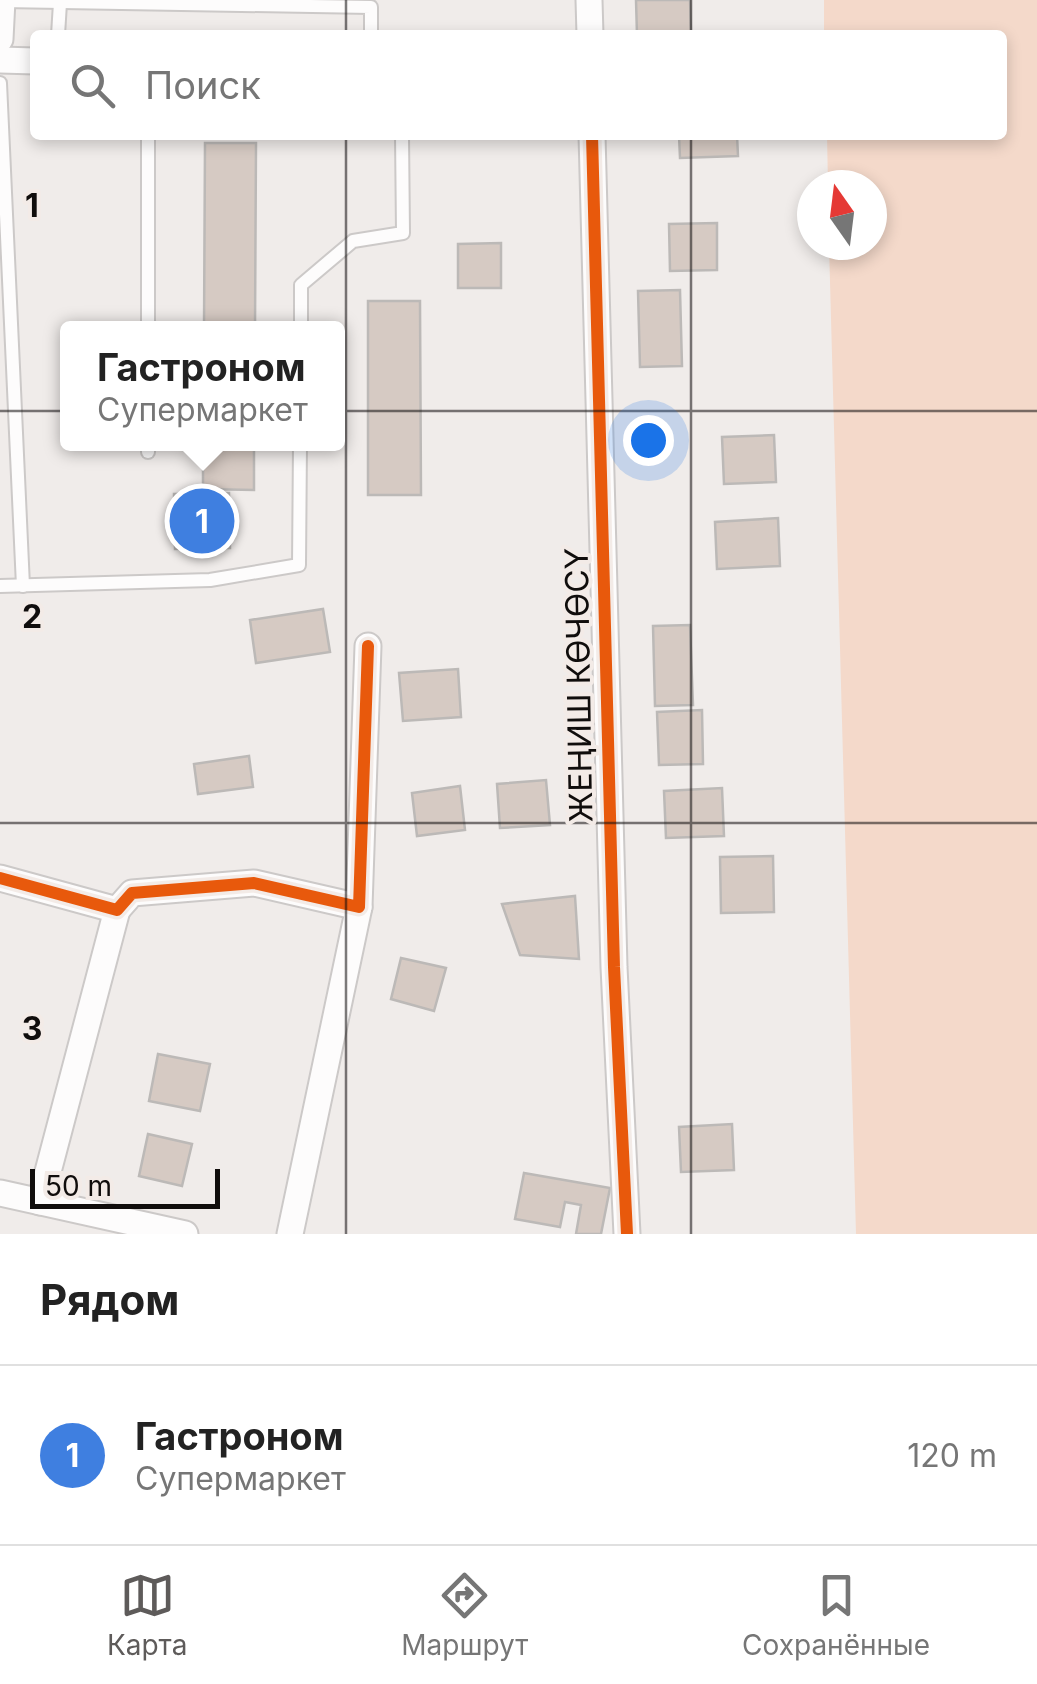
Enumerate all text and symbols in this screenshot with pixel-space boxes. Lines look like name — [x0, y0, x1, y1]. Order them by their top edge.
search box — [30, 30, 1007, 140]
icon: search — [65, 58, 120, 113]
text: Поиск — [145, 62, 261, 108]
north arrow — [797, 170, 887, 260]
text: 1 — [25, 186, 39, 225]
popup — [60, 321, 345, 451]
text: Гастроном — [97, 344, 306, 390]
text: Супермаркет — [97, 390, 308, 429]
your location — [623, 415, 674, 466]
pin: 1 — [170, 484, 234, 558]
street label: ЖЕҢИШ КӨЧӨСҮ — [557, 547, 600, 823]
text: 2 — [22, 597, 42, 636]
text: 3 — [22, 1009, 42, 1048]
scale bar — [30, 1164, 220, 1208]
text: 50 m — [45, 1169, 112, 1203]
text: Рядом — [40, 1274, 179, 1325]
text: Гастроном — [135, 1413, 344, 1459]
text: 1 — [66, 1436, 79, 1475]
text: 120 m — [907, 1436, 997, 1475]
text: Супермаркет — [135, 1459, 346, 1498]
tab: Карта — [107, 1568, 187, 1662]
tab: Маршрут — [401, 1568, 528, 1662]
tab: Сохранённые — [742, 1568, 930, 1662]

